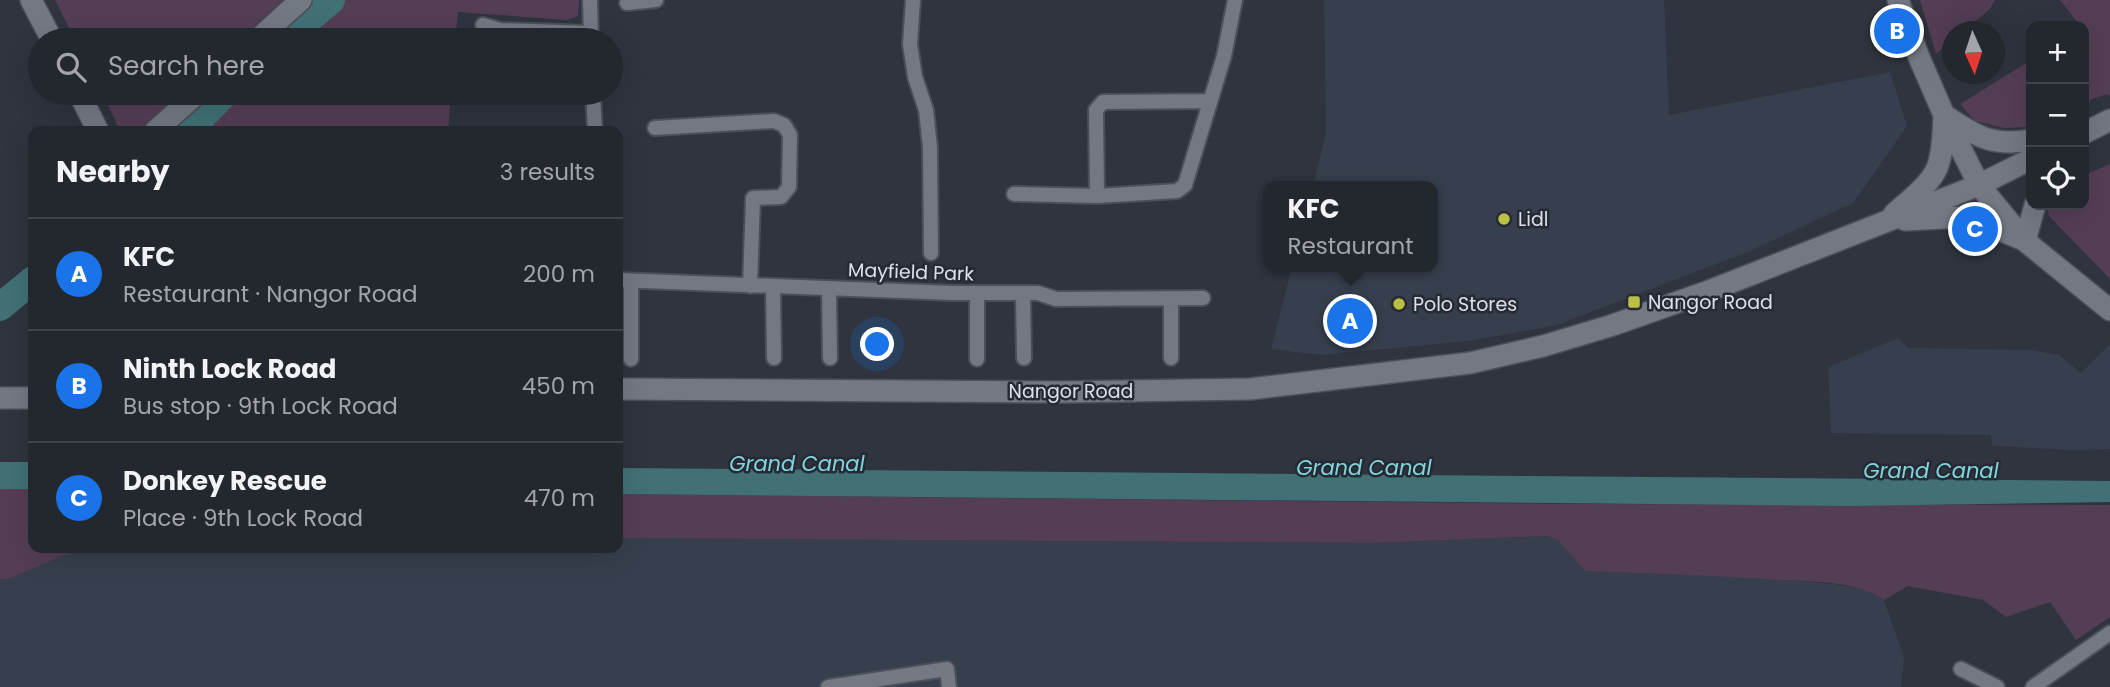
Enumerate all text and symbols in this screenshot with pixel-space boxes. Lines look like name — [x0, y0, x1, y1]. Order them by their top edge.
pin: B — [1874, 5, 1920, 57]
north arrow — [1942, 21, 2005, 84]
map controls — [2026, 21, 2089, 210]
button: + — [2026, 21, 2089, 84]
search box — [28, 28, 623, 105]
icon: search — [52, 48, 90, 86]
text: Search here — [108, 48, 265, 84]
button: − — [2026, 84, 2089, 147]
button: locate — [2026, 147, 2089, 210]
text: Nearby — [56, 150, 170, 193]
text: 3 results — [500, 156, 595, 188]
popup — [1263, 181, 1438, 272]
text: KFC — [1287, 191, 1340, 227]
pin: C — [1952, 203, 1998, 255]
place label: Lidl — [1518, 206, 1548, 233]
marker: Lidl — [1496, 211, 1512, 227]
text: Restaurant — [1287, 230, 1414, 262]
text: KFC — [123, 239, 175, 275]
street label: Mayfield Park — [848, 256, 975, 288]
text: A — [71, 258, 87, 290]
text: 200 m — [523, 258, 595, 290]
text: Restaurant · Nangor Road — [123, 278, 418, 310]
place label: Nangor Road — [1648, 289, 1773, 316]
place label: Polo Stores — [1413, 291, 1517, 318]
marker: Nangor Road — [1626, 294, 1642, 310]
pin: A — [1327, 295, 1373, 347]
marker: Polo Stores — [1391, 296, 1407, 312]
your location — [860, 327, 894, 361]
text: Ninth Lock Road — [123, 351, 336, 387]
text: B — [71, 370, 87, 402]
text: 450 m — [522, 370, 595, 402]
street label: Nangor Road — [1009, 378, 1133, 405]
text: Bus stop · 9th Lock Road — [123, 390, 398, 422]
water label: Grand Canal — [729, 449, 866, 478]
water label: Grand Canal — [1296, 453, 1433, 482]
water label: Grand Canal — [1863, 456, 2000, 485]
text: Donkey Rescue — [123, 463, 327, 499]
text: C — [70, 482, 88, 514]
text: 470 m — [524, 482, 595, 514]
text: Place · 9th Lock Road — [123, 502, 363, 534]

